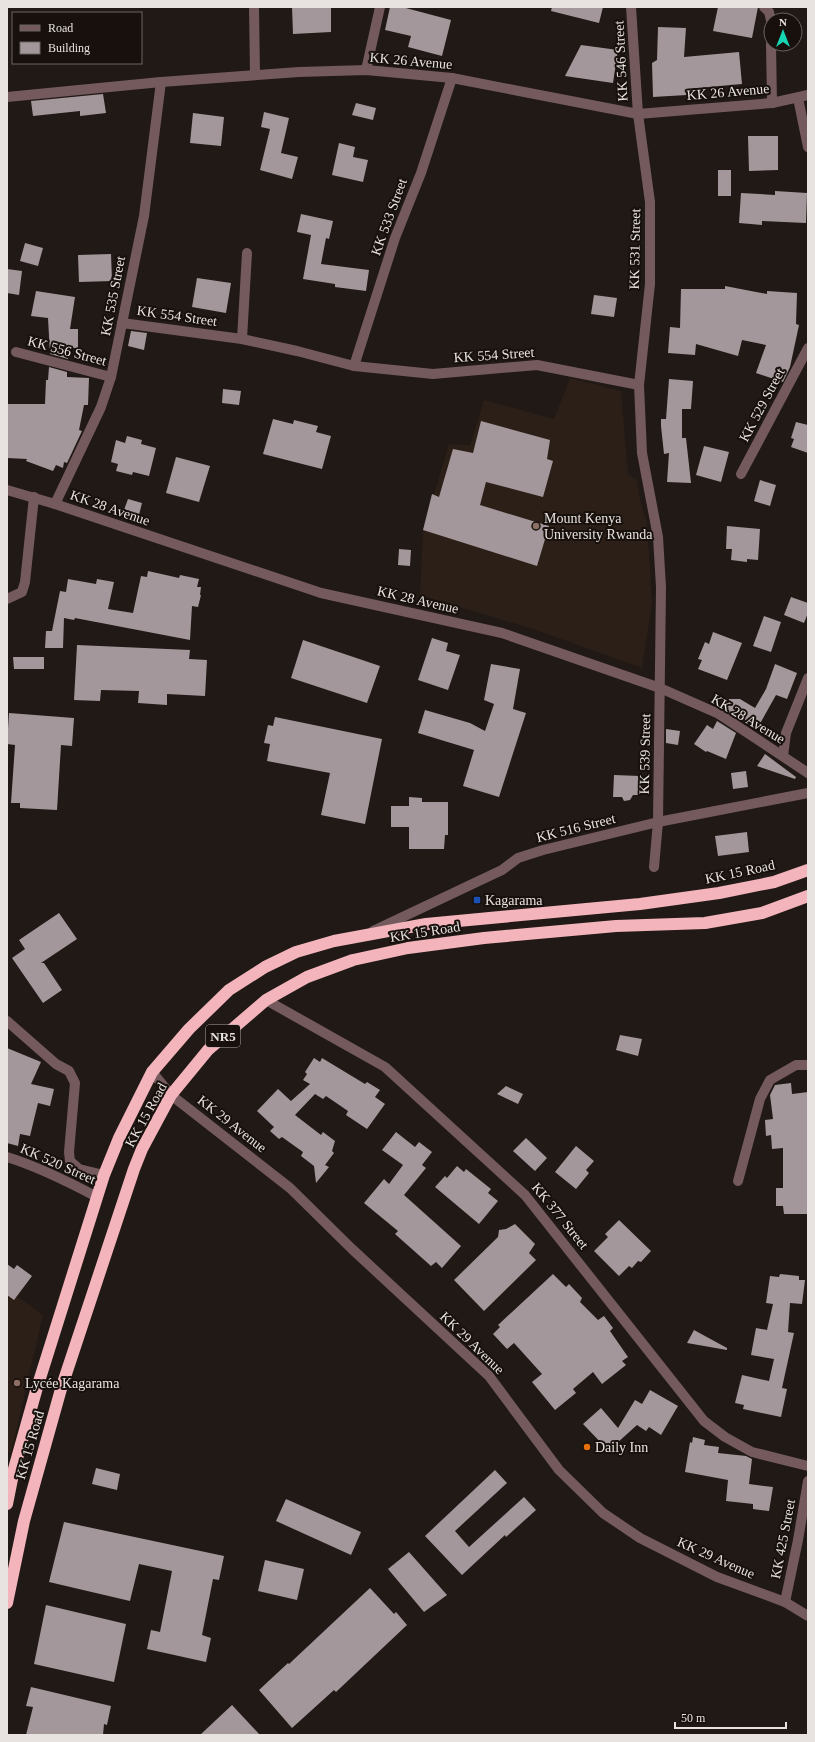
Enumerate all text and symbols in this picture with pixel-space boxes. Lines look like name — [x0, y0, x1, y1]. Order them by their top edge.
legend — [12, 12, 142, 64]
north arrow — [763, 12, 803, 52]
text: N — [779, 16, 787, 28]
street label: KK 546 Street — [611, 20, 631, 102]
text: Road — [48, 21, 73, 35]
text: Building — [48, 41, 90, 55]
street label: KK 26 Avenue — [369, 50, 453, 72]
street label: KK 26 Avenue — [686, 81, 770, 103]
street label: KK 533 Street — [368, 176, 410, 258]
street label: KK 531 Street — [627, 208, 643, 290]
street label: KK 535 Street — [98, 255, 128, 337]
street label: KK 554 Street — [136, 303, 218, 329]
street label: KK 556 Street — [26, 333, 108, 369]
street label: KK 554 Street — [453, 345, 535, 365]
street label: KK 529 Street — [736, 366, 788, 444]
street label: KK 28 Avenue — [68, 487, 152, 529]
place label: Mount Kenya University Rwanda — [544, 511, 653, 542]
marker: Mount Kenya University Rwanda — [531, 521, 541, 531]
street label: KK 28 Avenue — [376, 583, 460, 617]
street label: KK 28 Avenue — [709, 691, 787, 747]
street label: KK 539 Street — [637, 713, 653, 795]
street label: KK 516 Street — [535, 811, 617, 845]
street label: KK 15 Road — [704, 857, 776, 887]
place label: Kagarama — [485, 893, 543, 908]
marker: Kagarama — [472, 895, 482, 905]
street label: KK 15 Road — [389, 919, 461, 945]
road number: NR5 — [206, 1025, 240, 1047]
street label: KK 15 Road — [122, 1080, 170, 1150]
street label: KK 29 Avenue — [195, 1093, 269, 1155]
street label: KK 520 Street — [18, 1141, 98, 1187]
street label: KK 377 Street — [529, 1180, 591, 1252]
street label: KK 29 Avenue — [437, 1309, 507, 1377]
place label: Lycée Kagarama — [25, 1376, 120, 1391]
marker: Lycée Kagarama — [12, 1378, 22, 1388]
street label: KK 15 Road — [13, 1409, 47, 1481]
place label: Daily Inn — [595, 1440, 648, 1455]
marker: Daily Inn — [582, 1442, 592, 1452]
street label: KK 425 Street — [768, 1498, 798, 1580]
street label: KK 29 Avenue — [675, 1534, 757, 1582]
scale bar — [675, 1704, 786, 1730]
text: 50 m — [681, 1711, 706, 1725]

